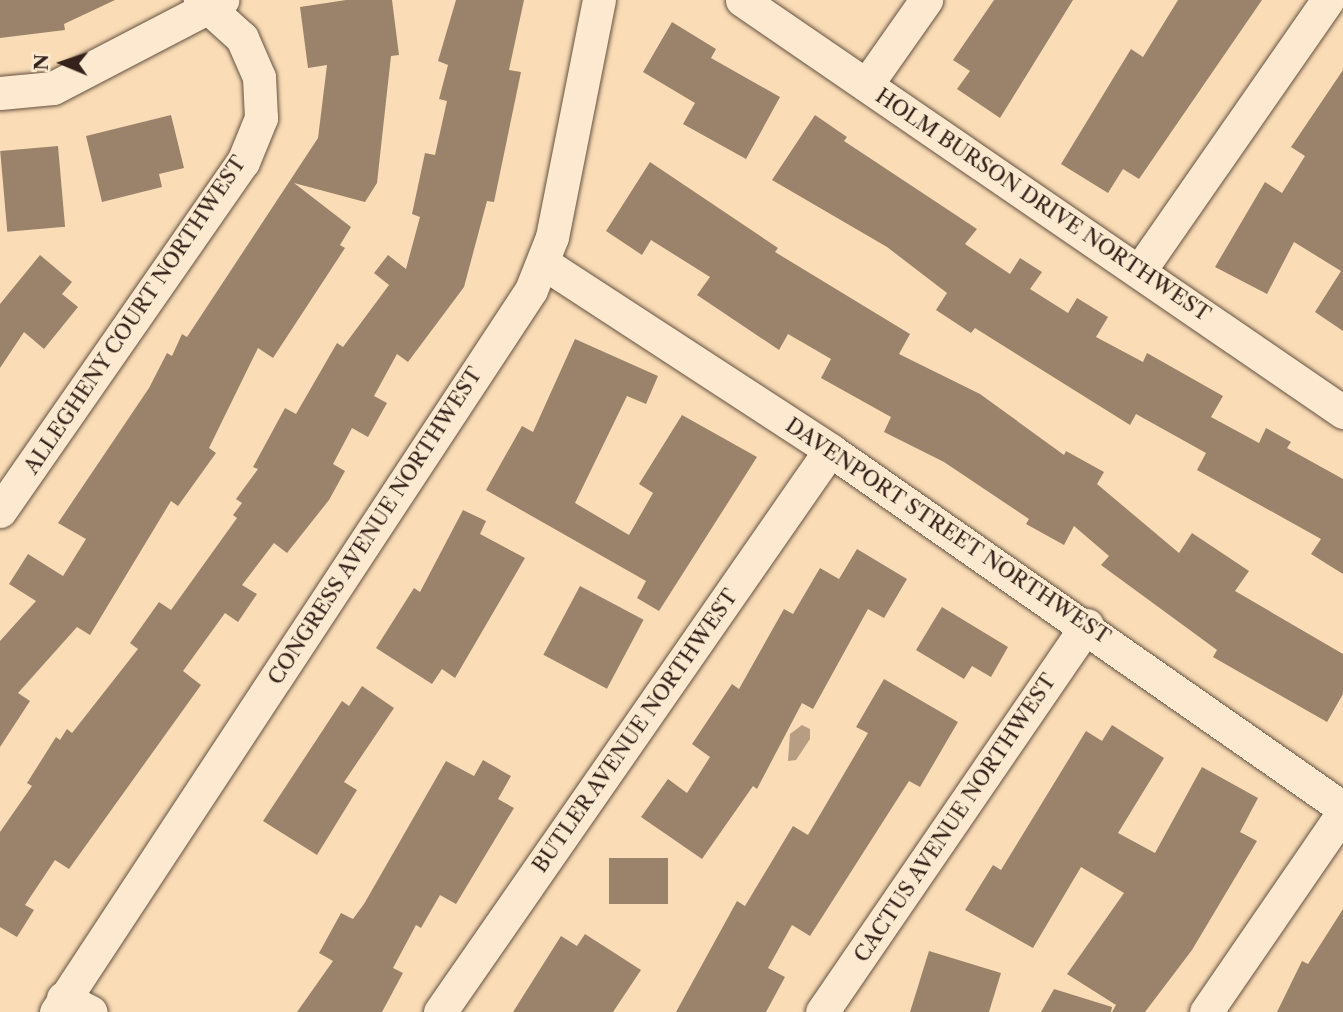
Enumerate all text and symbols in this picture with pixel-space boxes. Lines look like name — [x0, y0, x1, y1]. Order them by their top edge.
north arrow — [28, 28, 98, 98]
text: N — [30, 54, 53, 71]
street label: HOLM BURSON DRIVE NORTHWEST — [871, 83, 1215, 327]
street label: ALLEGHENY COURT NORTHWEST — [18, 151, 252, 479]
street label: CONGRESS AVENUE NORTHWEST — [263, 362, 487, 690]
street label: DAVENPORT STREET NORTHWEST — [780, 412, 1116, 650]
street label: BUTLER AVENUE NORTHWEST — [527, 584, 743, 878]
street label: CACTUS AVENUE NORTHWEST — [849, 669, 1061, 967]

